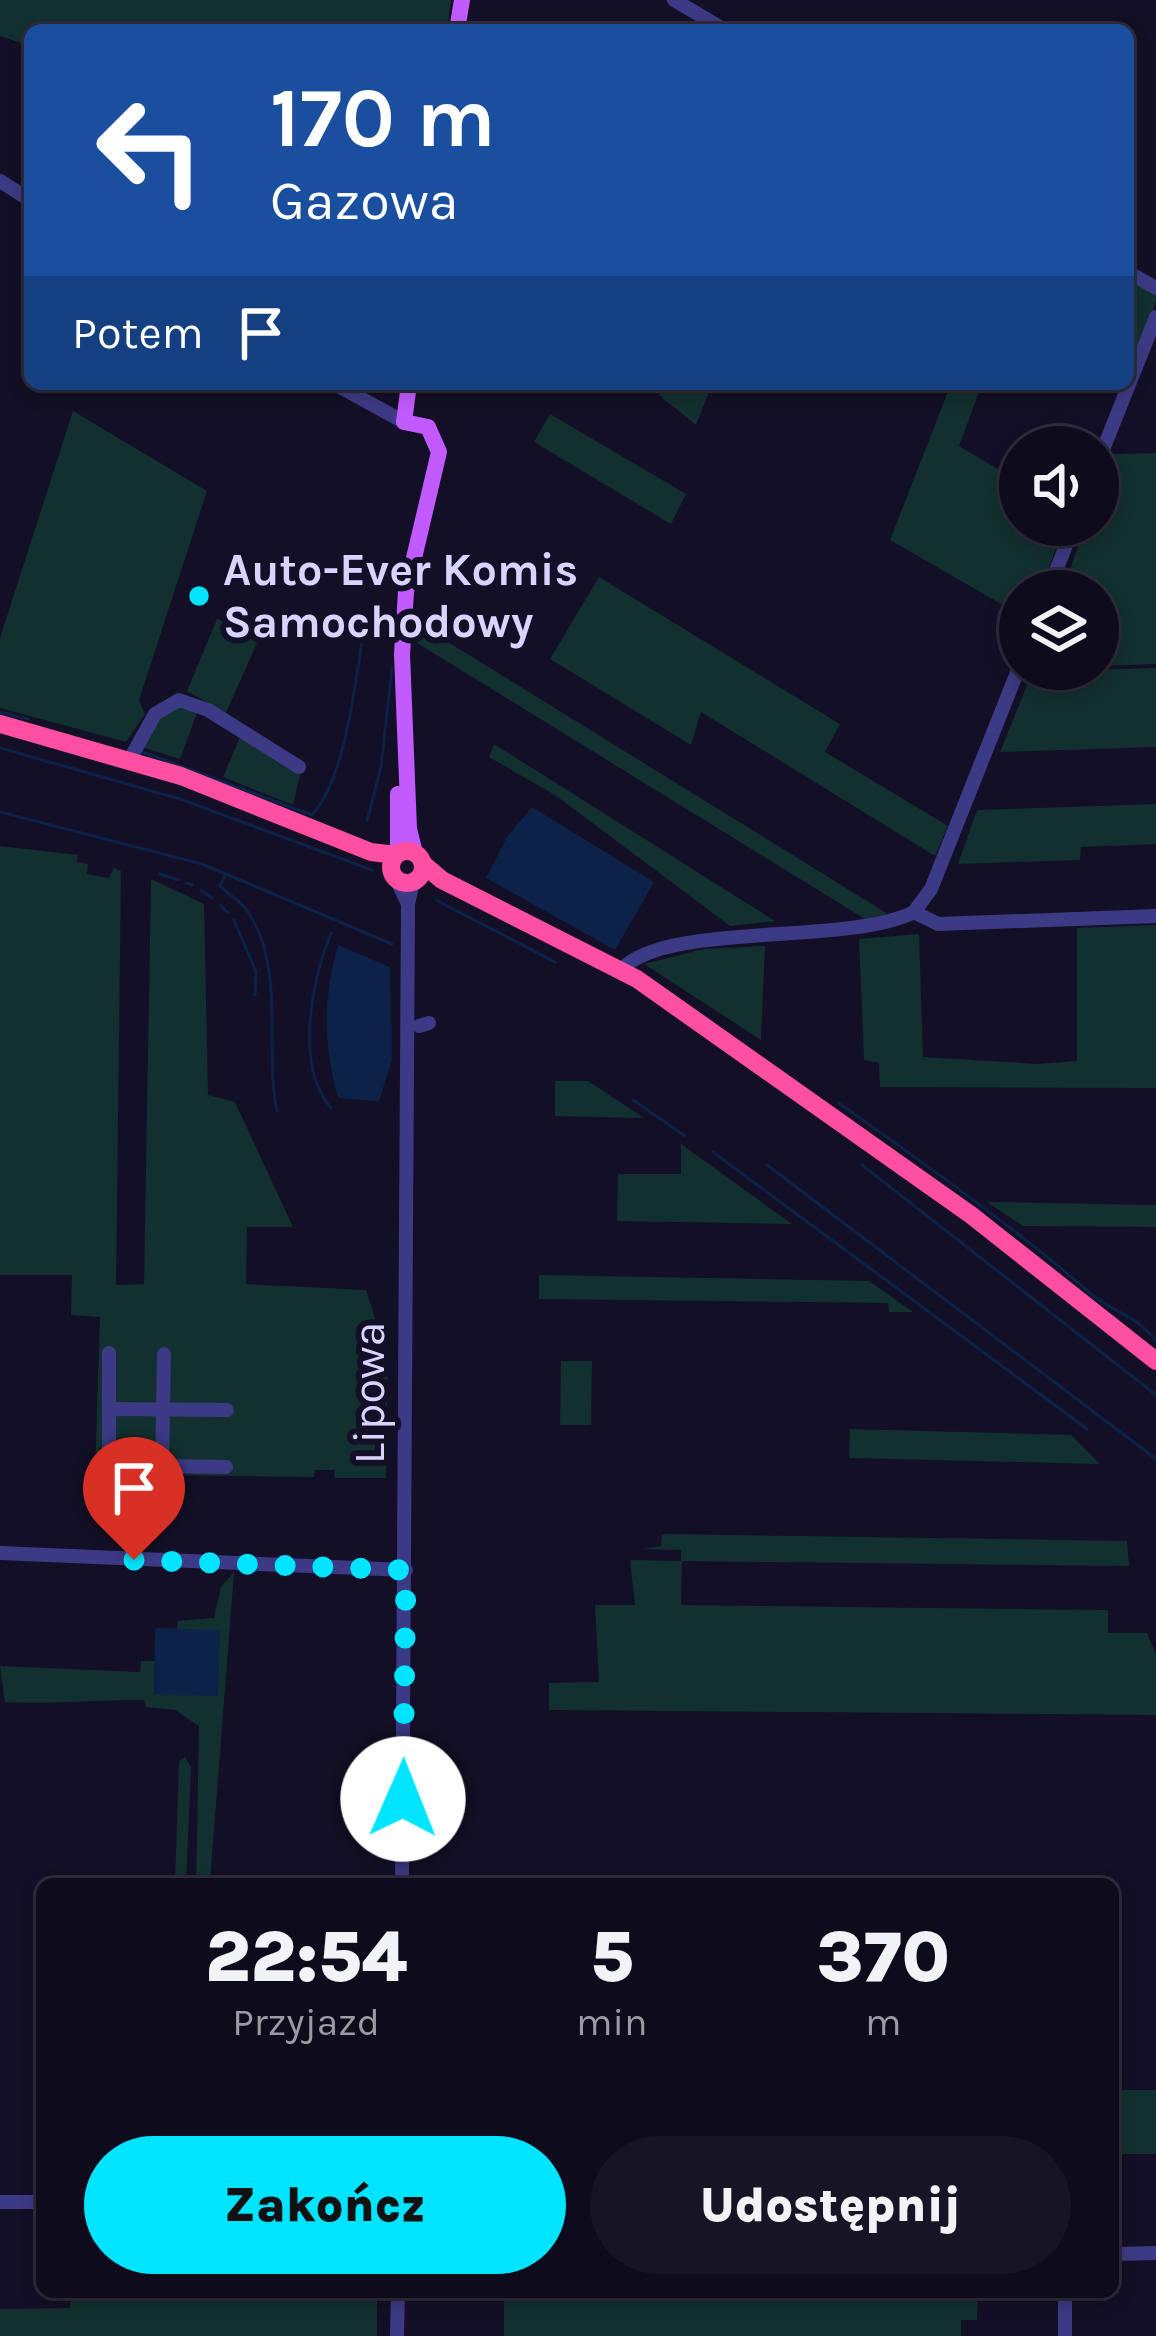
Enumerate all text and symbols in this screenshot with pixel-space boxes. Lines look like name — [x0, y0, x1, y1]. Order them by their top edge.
text: 170 m — [270, 69, 496, 167]
icon: left — [72, 72, 228, 228]
text: Gazowa — [270, 169, 459, 233]
icon: arrive — [228, 300, 294, 366]
text: Potem — [72, 307, 204, 359]
map controls — [999, 426, 1119, 690]
button: sound — [999, 426, 1119, 546]
place label: Auto-Ever Komis Samochodowy — [223, 544, 578, 649]
button: layers — [999, 570, 1119, 690]
marker: Auto-Ever Komis Samochodowy — [186, 583, 212, 609]
street label: Lipowa — [343, 1322, 395, 1464]
pin — [83, 1437, 185, 1560]
icon: arrive — [101, 1455, 167, 1521]
position arrow — [340, 1736, 466, 1862]
text: 22:54 — [205, 1915, 407, 1999]
text: 5 — [590, 1915, 633, 1999]
text: 370 — [817, 1915, 950, 1999]
text: Przyjazd — [232, 1999, 380, 2045]
text: min — [576, 1999, 648, 2045]
text: m — [865, 1999, 902, 2045]
button: Zakończ — [84, 2136, 566, 2274]
button: Udostępnij — [590, 2136, 1071, 2274]

